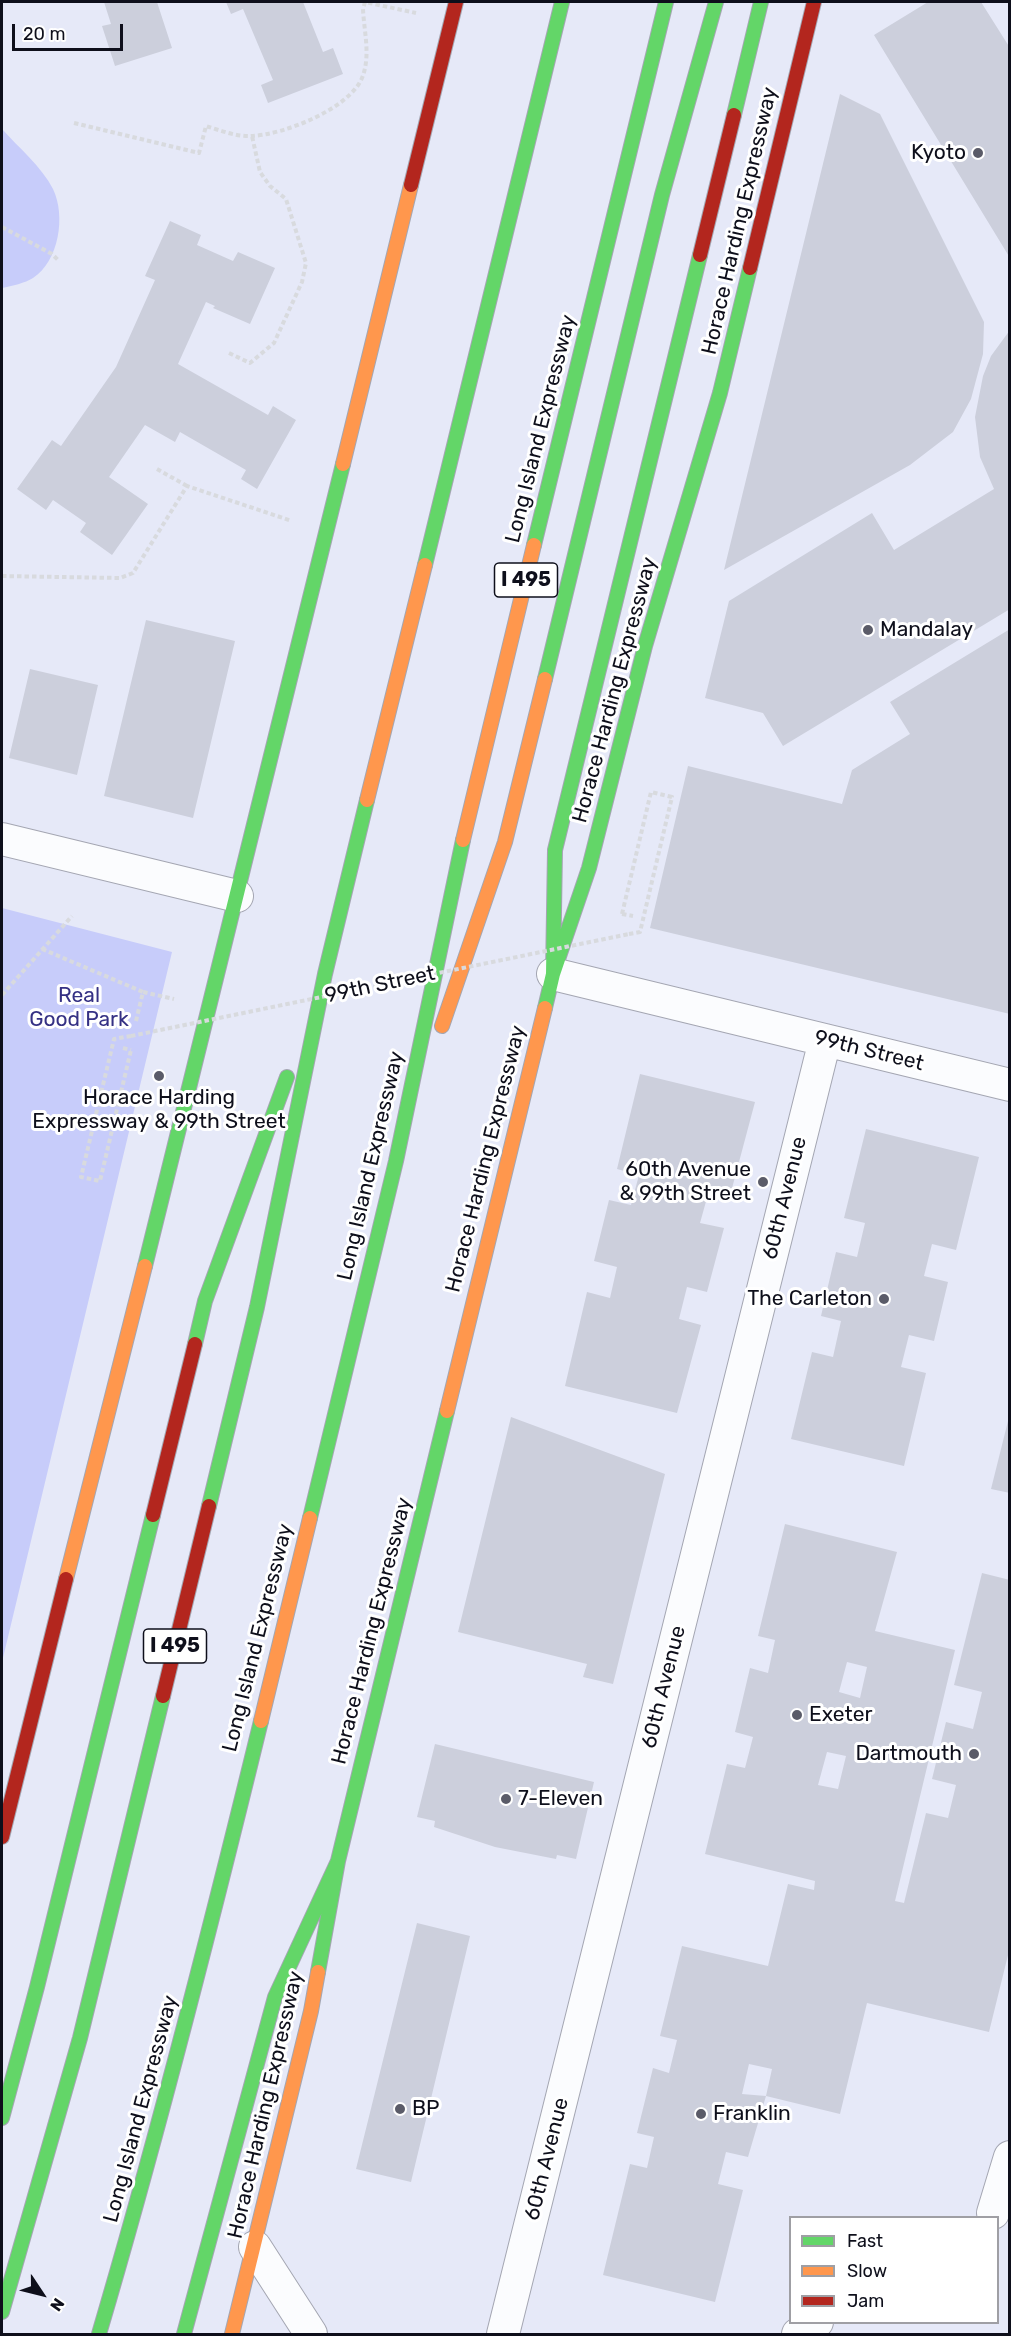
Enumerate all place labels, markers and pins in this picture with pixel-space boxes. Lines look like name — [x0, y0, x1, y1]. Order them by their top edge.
place label: Kyoto — [911, 140, 966, 166]
marker: Kyoto — [971, 146, 985, 160]
place label: Mandalay — [880, 617, 973, 643]
marker: Mandalay — [861, 623, 875, 637]
marker: Horace Harding Expressway & 99th Street — [152, 1069, 166, 1083]
place label: Horace Harding Expressway & 99th Street — [32, 1085, 286, 1135]
place label: 60th Avenue & 99th Street — [620, 1157, 751, 1207]
marker: 60th Avenue & 99th Street — [756, 1175, 770, 1189]
place label: The Carleton — [747, 1286, 872, 1312]
marker: The Carleton — [877, 1292, 891, 1306]
place label: Exeter — [809, 1702, 872, 1728]
marker: Exeter — [790, 1708, 804, 1722]
place label: Dartmouth — [855, 1741, 962, 1767]
marker: Dartmouth — [967, 1747, 981, 1761]
place label: 7-Eleven — [518, 1786, 603, 1812]
marker: 7-Eleven — [499, 1792, 513, 1806]
place label: BP — [412, 2096, 440, 2122]
place label: Franklin — [713, 2101, 791, 2127]
marker: BP — [393, 2102, 407, 2116]
marker: Franklin — [694, 2107, 708, 2121]

